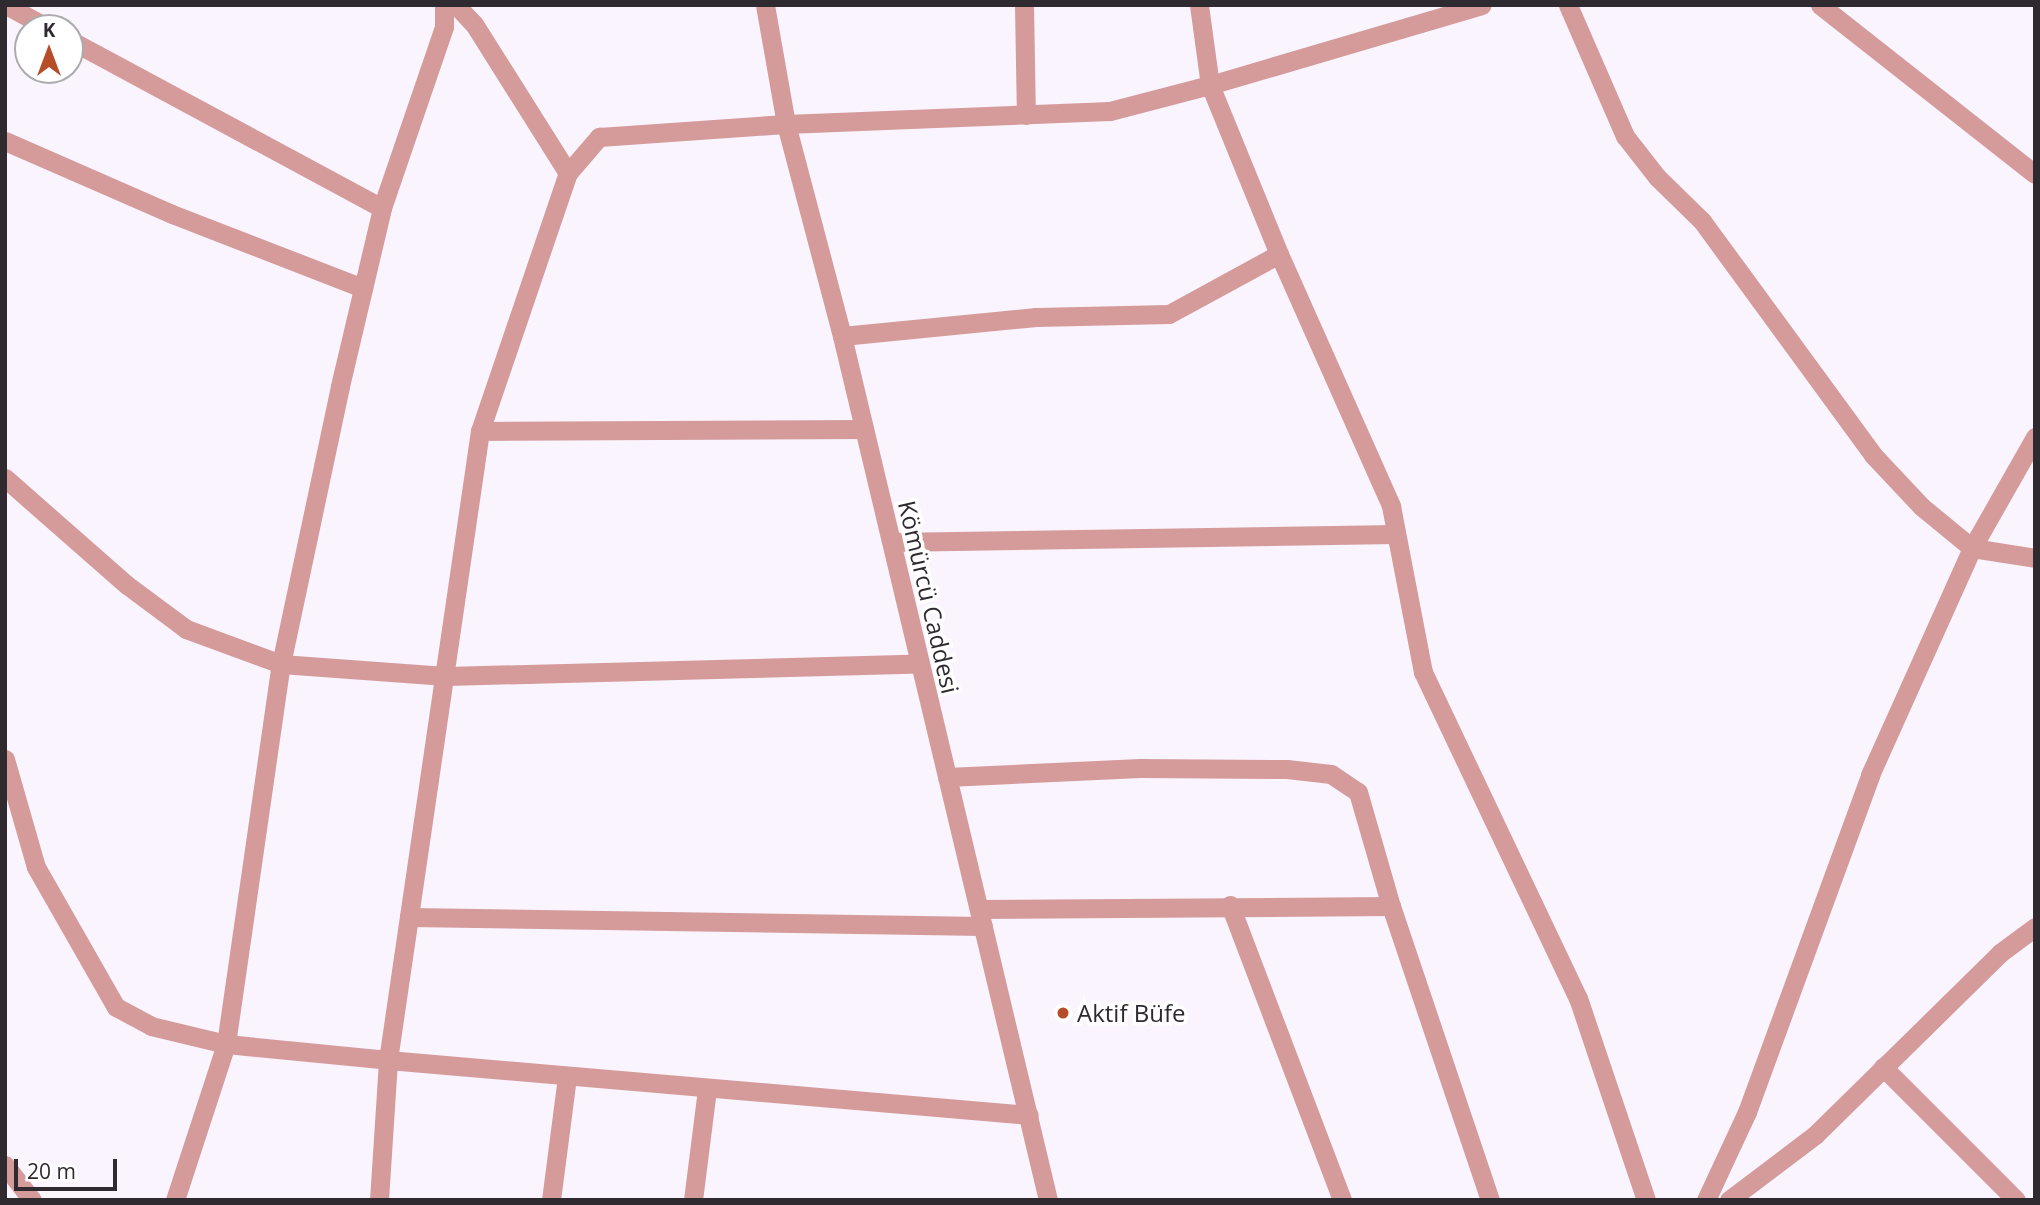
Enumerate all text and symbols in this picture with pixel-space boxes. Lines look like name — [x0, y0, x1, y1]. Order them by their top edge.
north arrow — [14, 14, 84, 84]
text: K — [43, 17, 55, 43]
street label: Kömürcü Caddesi — [893, 498, 965, 696]
place label: Aktif Büfe — [1077, 999, 1185, 1027]
marker: Aktif Büfe — [1055, 1005, 1071, 1021]
scale bar — [18, 1146, 121, 1190]
text: 20 m — [27, 1157, 76, 1185]

